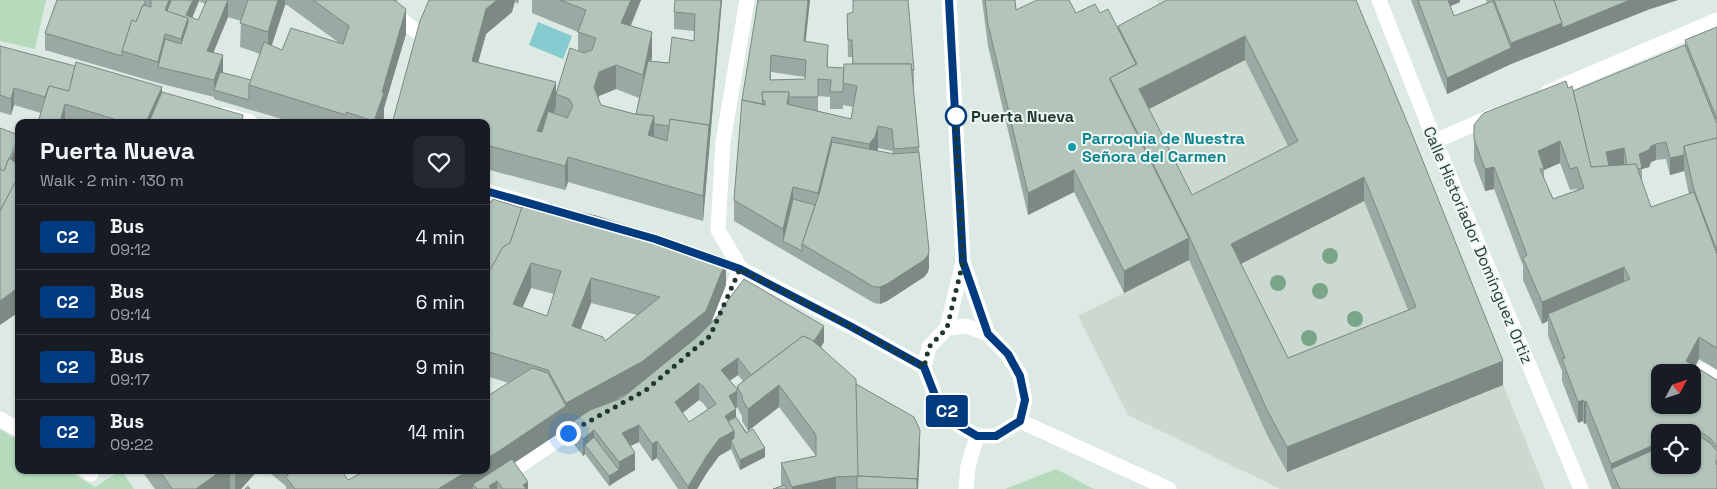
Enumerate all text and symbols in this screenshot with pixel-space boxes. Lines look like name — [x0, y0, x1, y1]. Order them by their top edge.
marker: Puerta Nueva — [945, 105, 967, 127]
place label: Puerta Nueva — [971, 106, 1074, 127]
street label: Calle Historiador Domínguez Ortiz — [1418, 123, 1538, 367]
place label: Parroquia de Nuestra Señora del Carmen — [1082, 128, 1245, 167]
text: Puerta Nueva — [40, 135, 195, 166]
button: heart — [413, 136, 465, 188]
marker: Parroquia de Nuestra Señora del Carmen — [1066, 141, 1078, 153]
text: Walk · 2 min · 130 m — [40, 170, 184, 191]
text: Bus — [110, 214, 144, 239]
text: C2 — [56, 225, 79, 248]
text: 4 min — [416, 225, 465, 250]
text: 09:12 — [110, 239, 150, 260]
text: Bus — [110, 279, 144, 304]
text: C2 — [56, 290, 79, 313]
text: 6 min — [416, 290, 465, 315]
text: 09:14 — [110, 304, 151, 325]
text: Bus — [110, 344, 144, 369]
text: C2 — [56, 355, 79, 378]
text: 9 min — [416, 355, 465, 380]
north arrow — [1651, 364, 1701, 414]
map controls — [1651, 364, 1701, 474]
text: 09:17 — [110, 369, 150, 390]
line badge: C2 — [924, 395, 970, 427]
text: C2 — [936, 399, 958, 422]
text: Bus — [110, 409, 144, 434]
text: C2 — [56, 420, 79, 443]
text: 14 min — [408, 420, 465, 445]
your location — [556, 421, 581, 446]
button: locate — [1651, 424, 1701, 474]
text: 09:22 — [110, 434, 153, 455]

